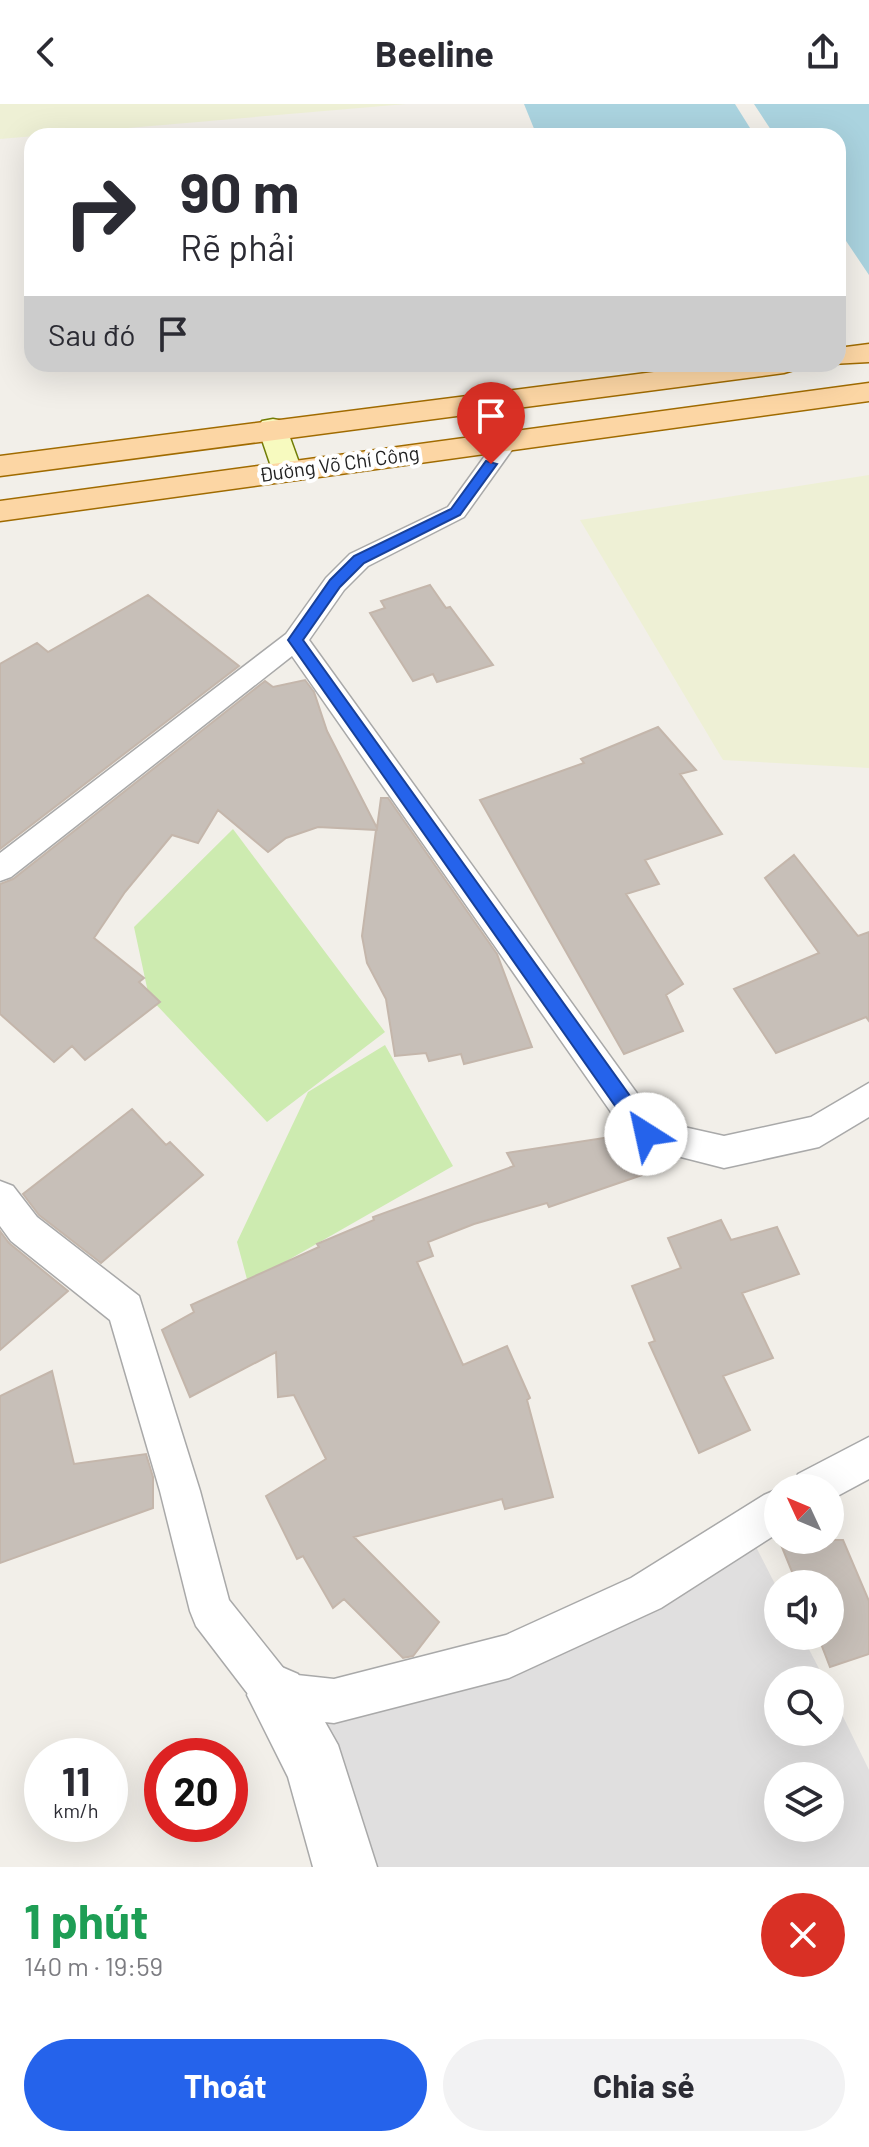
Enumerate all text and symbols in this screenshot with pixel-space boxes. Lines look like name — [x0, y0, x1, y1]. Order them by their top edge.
icon: back — [24, 30, 68, 74]
icon: share — [801, 30, 845, 74]
text: Beeline — [375, 31, 494, 74]
text: 90 m — [180, 157, 300, 224]
icon: right — [48, 160, 152, 264]
text: Rẽ phải — [180, 225, 295, 268]
icon: arrive — [151, 312, 195, 356]
text: Sau đó — [48, 316, 135, 352]
pin — [457, 382, 525, 464]
icon: arrive — [469, 394, 513, 438]
street label: Đường Võ Chí Công — [257, 440, 421, 486]
position arrow — [604, 1092, 688, 1176]
north arrow — [764, 1474, 844, 1554]
map controls — [764, 1474, 844, 1842]
button: sound — [764, 1570, 844, 1650]
button: search — [764, 1666, 844, 1746]
speed limit sign: 20 — [144, 1738, 248, 1842]
text: 11 — [62, 1756, 90, 1804]
button: layers — [764, 1762, 844, 1842]
text: km/h — [53, 1798, 99, 1822]
text: 1 phút — [24, 1891, 149, 1949]
button: close — [761, 1893, 845, 1977]
text: 140 m · 19:59 — [24, 1950, 163, 1981]
button: Thoát — [24, 2039, 427, 2131]
button: Chia sẻ — [443, 2039, 845, 2131]

